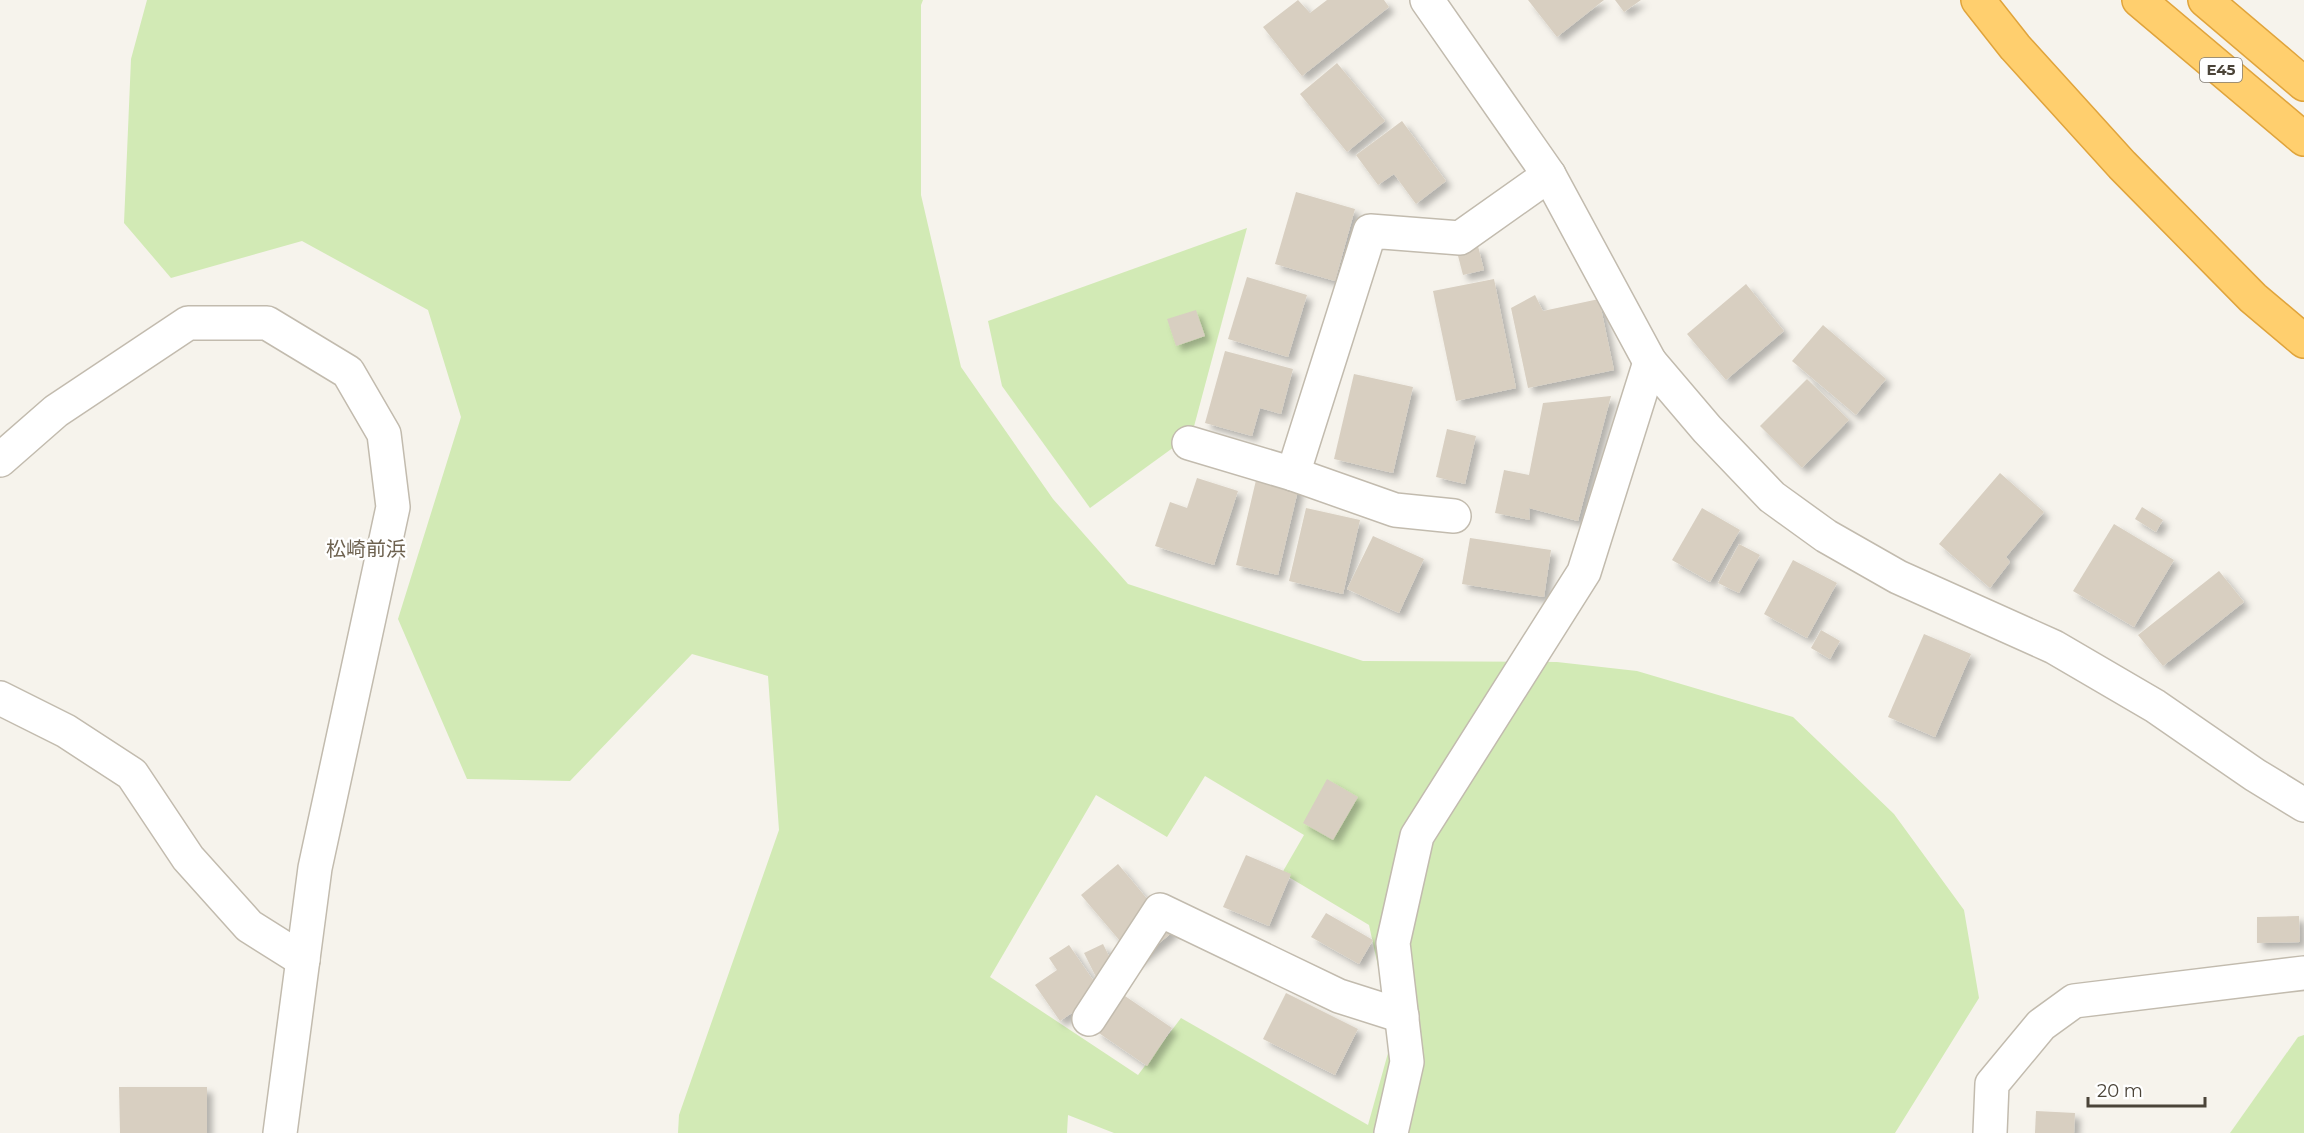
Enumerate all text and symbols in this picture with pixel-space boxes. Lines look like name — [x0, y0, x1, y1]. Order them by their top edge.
road number: E45 — [2200, 58, 2242, 82]
district label: 松崎前浜 — [326, 537, 406, 561]
scale bar — [2088, 1070, 2205, 1108]
text: 20 m — [2097, 1080, 2143, 1102]

